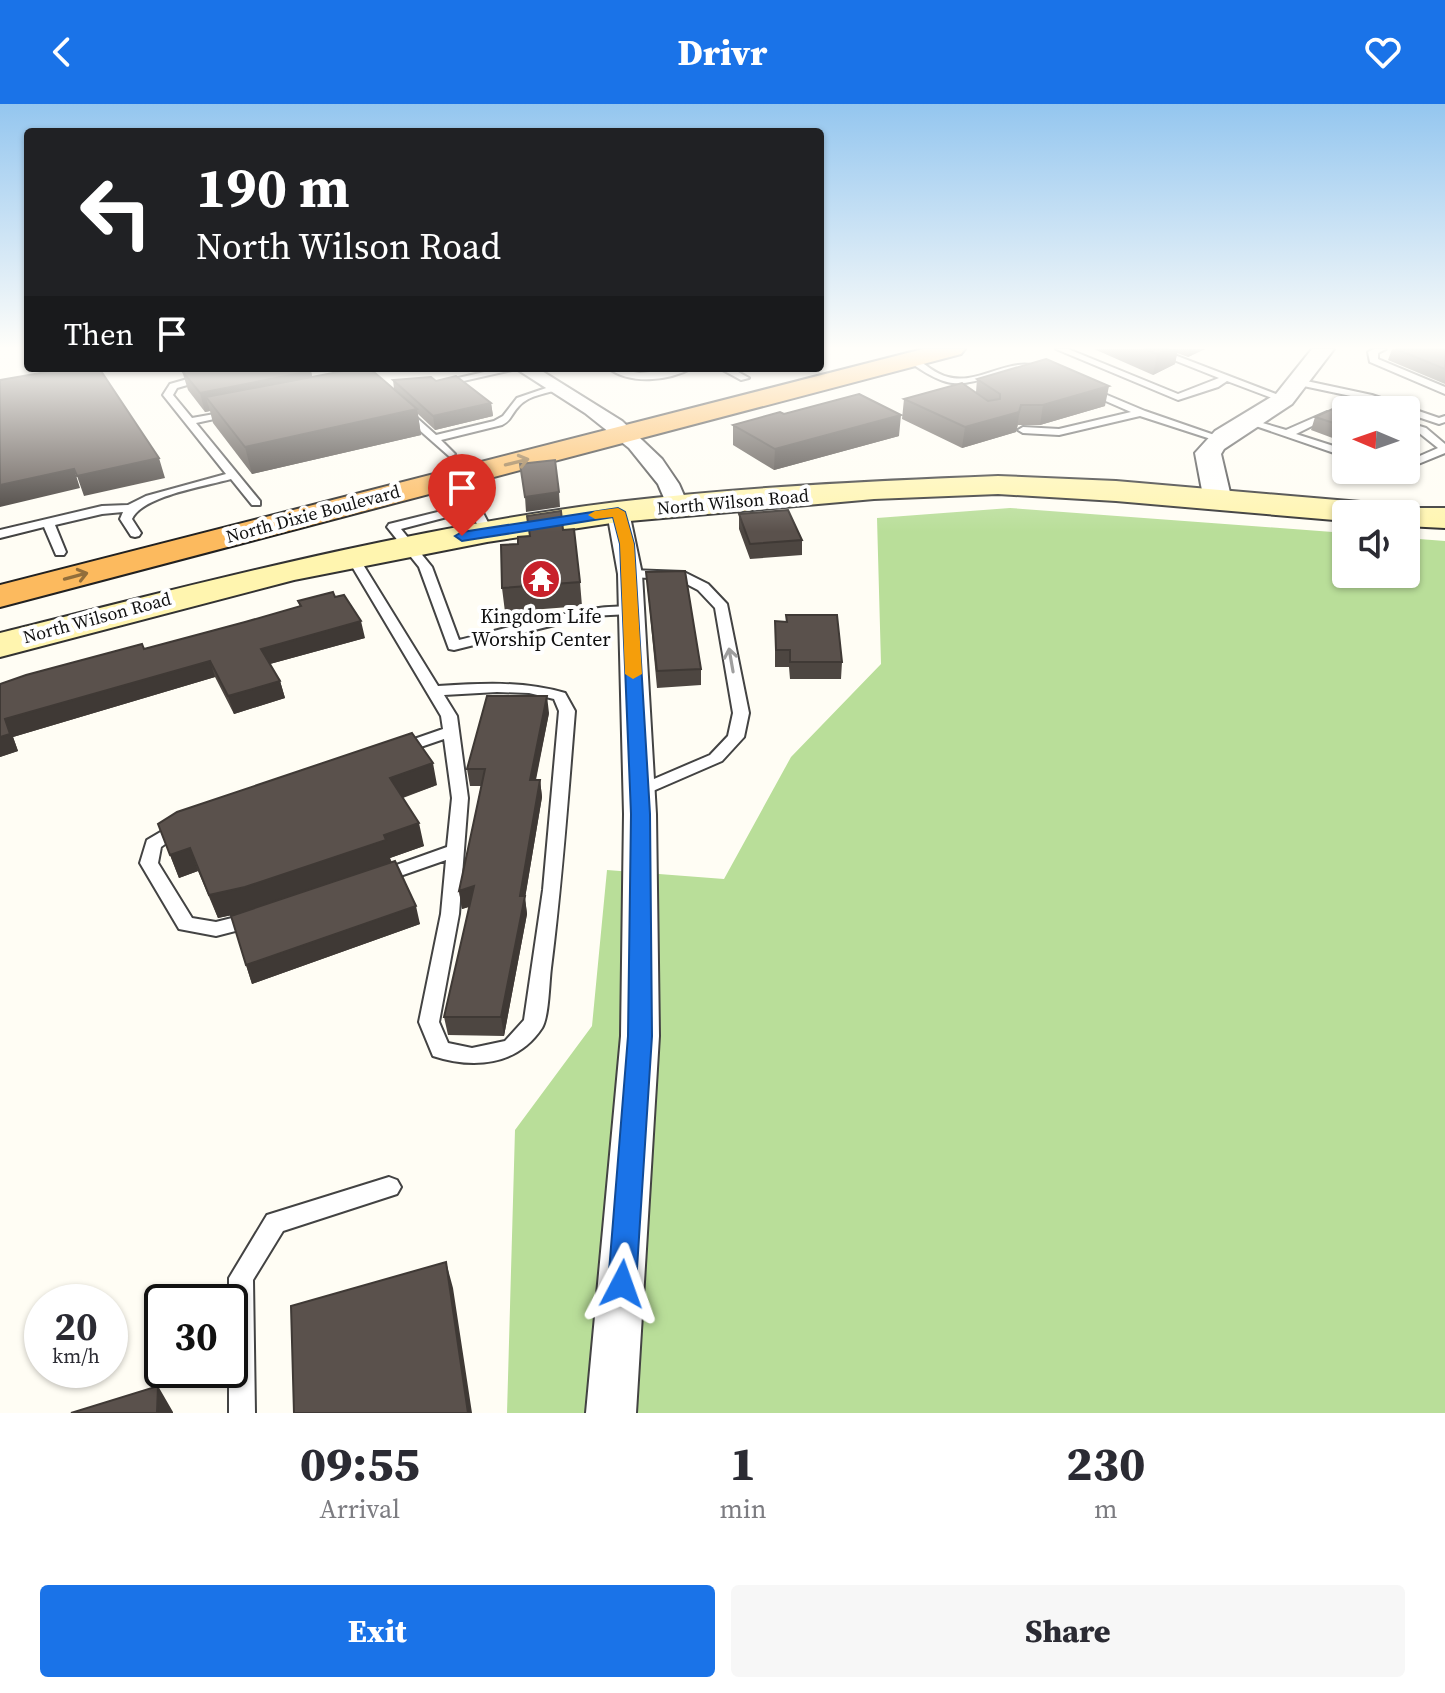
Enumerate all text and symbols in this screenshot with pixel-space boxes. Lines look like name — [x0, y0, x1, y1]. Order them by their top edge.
text: Drivr — [678, 28, 767, 77]
icon: back — [40, 30, 84, 74]
icon: heart — [1361, 30, 1405, 74]
text: 190 m — [196, 149, 350, 226]
icon: left — [64, 160, 168, 264]
text: North Wilson Road — [196, 222, 501, 271]
icon: arrive — [150, 312, 194, 356]
text: Then — [64, 314, 134, 355]
north arrow — [1332, 396, 1420, 484]
map controls — [1332, 396, 1420, 588]
pin — [428, 454, 496, 536]
one-way arrow — [504, 454, 529, 469]
icon: arrive — [440, 466, 484, 510]
street label: North Dixie Boulevard — [223, 478, 403, 549]
street label: North Wilson Road — [656, 482, 810, 521]
button: sound — [1332, 500, 1420, 588]
temple icon: Kingdom Life Worship Center — [520, 558, 562, 600]
one-way arrow — [62, 568, 88, 583]
street label: North Wilson Road — [20, 586, 174, 649]
place label: Kingdom Life Worship Center — [471, 602, 611, 653]
one-way arrow — [723, 648, 738, 673]
position arrow — [580, 1242, 664, 1326]
speed limit sign: 30 — [144, 1284, 248, 1388]
text: 20 — [54, 1299, 98, 1353]
text: km/h — [52, 1342, 100, 1370]
text: 09:55 — [300, 1430, 420, 1496]
text: 1 — [730, 1430, 756, 1496]
text: 230 — [1066, 1430, 1145, 1496]
text: Arrival — [320, 1491, 400, 1527]
text: min — [719, 1491, 766, 1527]
text: m — [1094, 1491, 1117, 1527]
button: Exit — [40, 1585, 715, 1677]
button: Share — [731, 1585, 1405, 1677]

